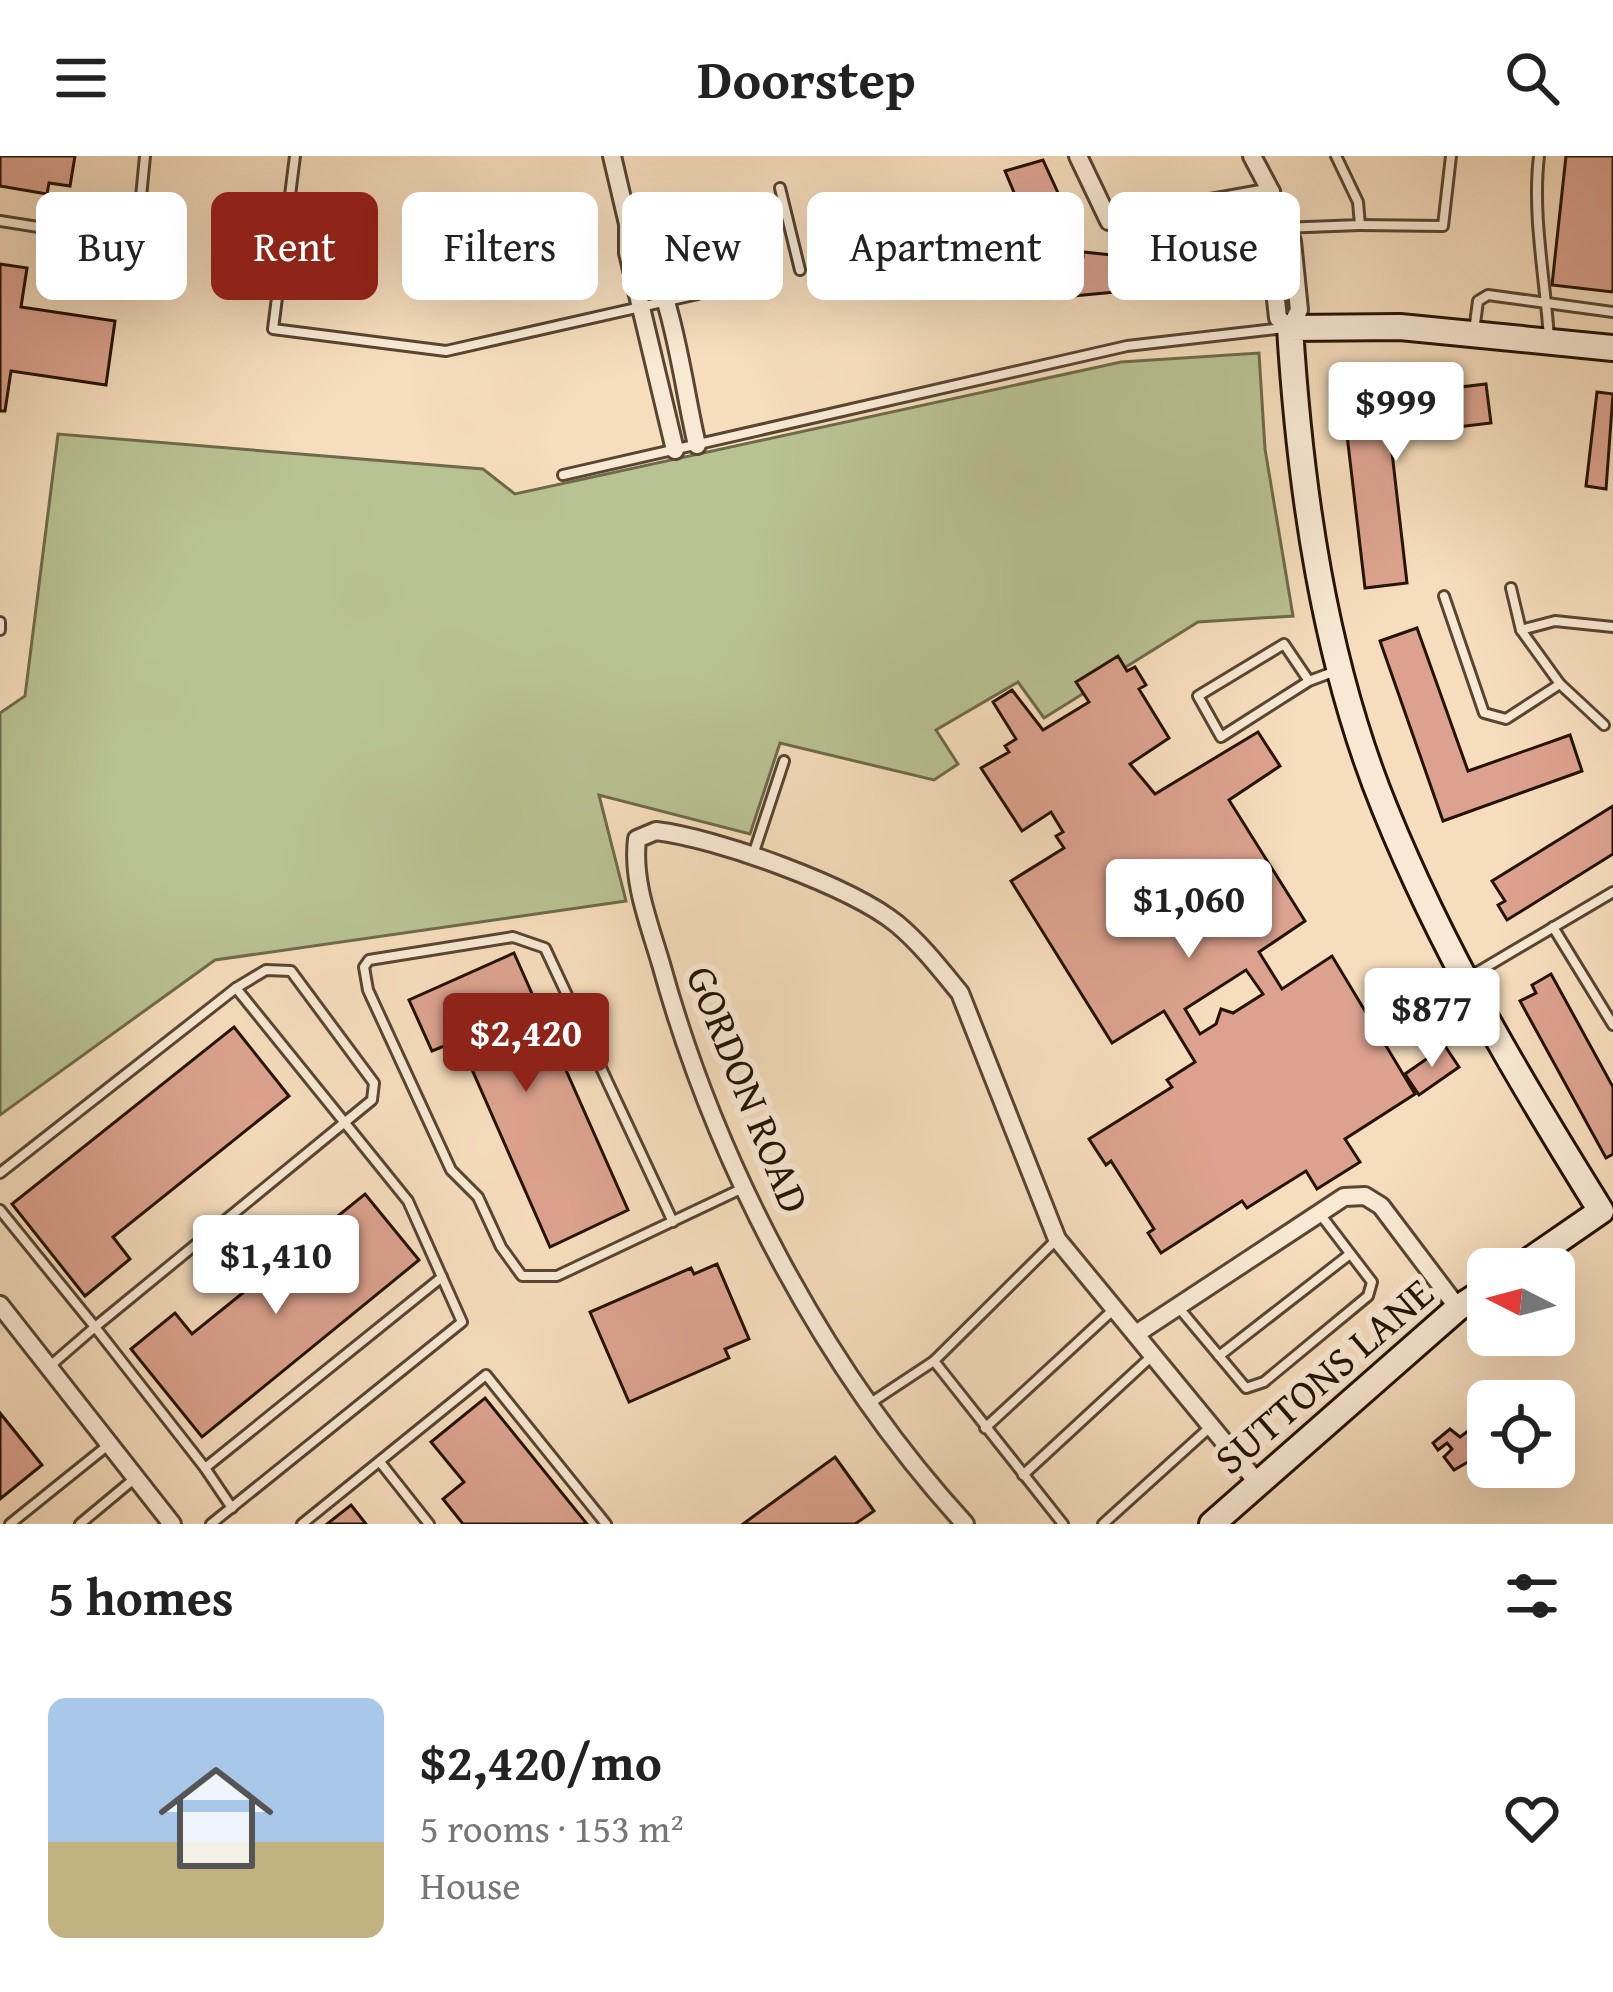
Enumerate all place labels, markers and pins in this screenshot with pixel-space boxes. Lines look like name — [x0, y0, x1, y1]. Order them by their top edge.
pin: $999 — [1325, 362, 1467, 464]
pin: $1,060 — [1091, 859, 1287, 961]
pin: $877 — [1361, 968, 1503, 1070]
pin: $2,420 — [428, 993, 624, 1095]
pin: $1,410 — [178, 1215, 374, 1317]

